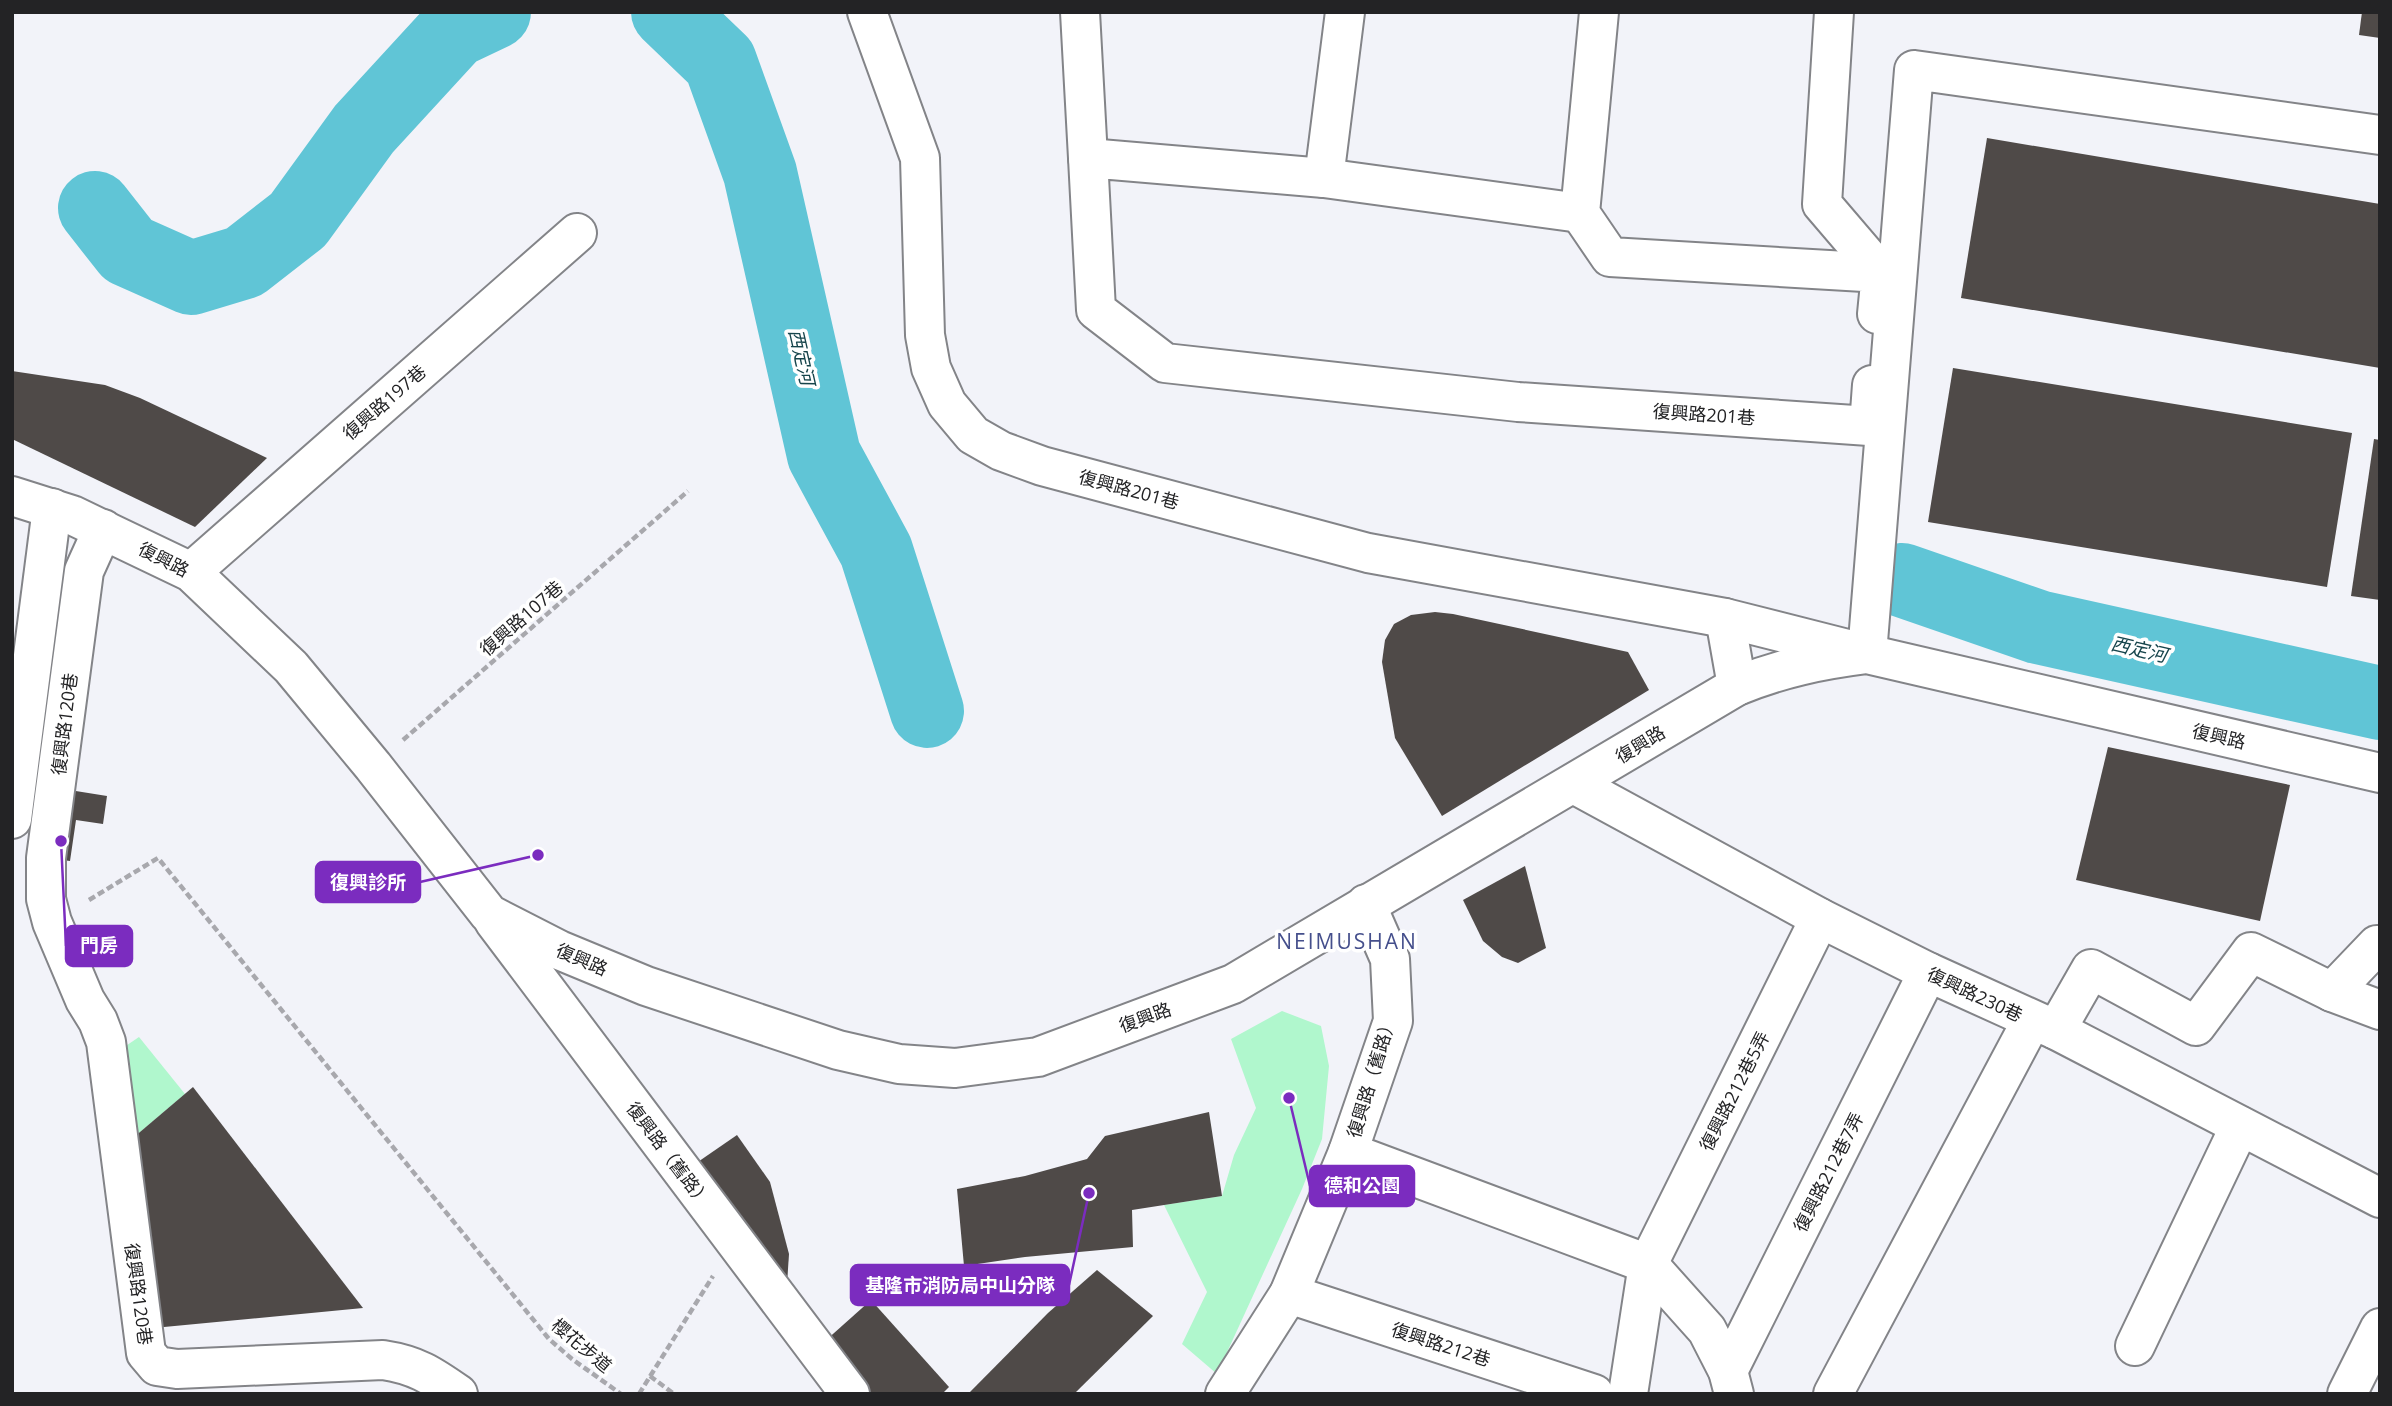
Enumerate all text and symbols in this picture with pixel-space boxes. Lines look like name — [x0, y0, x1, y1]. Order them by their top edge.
water label: 西定河 — [783, 326, 822, 392]
street label: 復興路197巷 — [337, 359, 431, 445]
street label: 復興路201巷 — [1652, 398, 1756, 430]
street label: 復興路201巷 — [1076, 464, 1182, 514]
street label: 復興路 — [134, 536, 194, 582]
street label: 復興路107巷 — [474, 575, 568, 661]
water label: 西定河 — [2108, 630, 2174, 669]
street label: 復興路120巷 — [46, 671, 82, 777]
street label: 復興路 — [2190, 718, 2248, 754]
street label: 復興路 — [1611, 720, 1669, 768]
callout: 復興診所 — [316, 862, 420, 902]
text: 復興診所 — [330, 869, 406, 895]
callout: 門房 — [66, 926, 132, 966]
district label: NEIMUSHAN — [1276, 927, 1418, 955]
text: 門房 — [80, 932, 118, 958]
street label: 復興路 — [552, 937, 612, 981]
street label: 復興路230巷 — [1923, 961, 2027, 1027]
street label: 復興路 — [1116, 996, 1174, 1038]
street label: 復興路（舊路） — [1341, 1013, 1401, 1141]
street label: 復興路212巷5弄 — [1694, 1027, 1774, 1155]
street label: 復興路（舊路） — [622, 1096, 716, 1212]
street label: 復興路212巷7弄 — [1788, 1108, 1868, 1236]
callout: 德和公園 — [1310, 1166, 1414, 1206]
text: 德和公園 — [1324, 1172, 1400, 1198]
street label: 復興路120巷 — [120, 1241, 158, 1347]
callout: 基隆市消防局中山分隊 — [851, 1265, 1069, 1305]
text: 基隆市消防局中山分隊 — [865, 1272, 1055, 1298]
street label: 櫻花步道 — [547, 1313, 617, 1377]
street label: 復興路212巷 — [1388, 1317, 1494, 1371]

